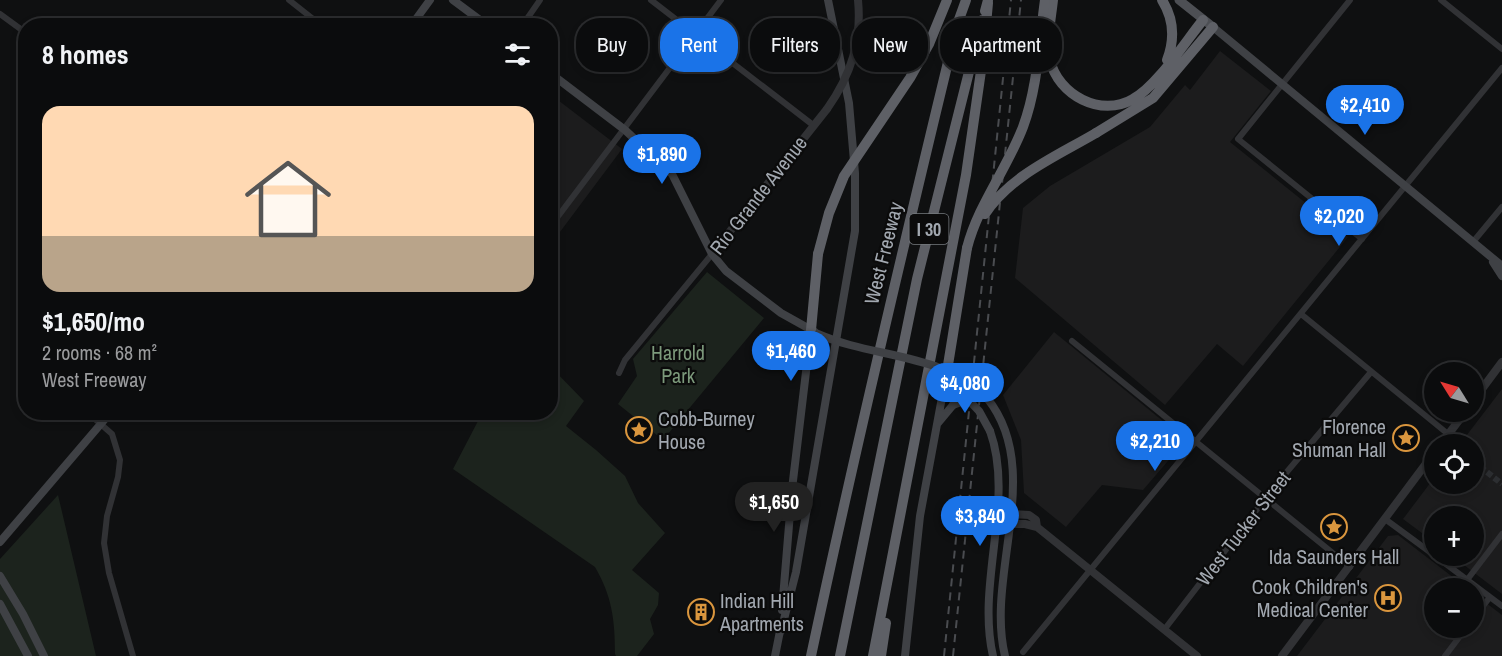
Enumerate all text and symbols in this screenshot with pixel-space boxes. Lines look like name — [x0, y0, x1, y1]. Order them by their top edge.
chip: Buy — [576, 18, 648, 72]
chip: Rent — [660, 18, 738, 72]
chip: Filters — [750, 18, 840, 72]
chip: New — [852, 18, 928, 72]
chip: Apartment — [940, 18, 1062, 72]
text: 8 homes — [42, 37, 129, 72]
icon: filters — [501, 38, 534, 71]
pin: $2,410 — [1316, 85, 1414, 136]
text: $2,410 — [1340, 91, 1390, 118]
street label: Rio Grande Avenue — [703, 130, 813, 260]
pin: $1,890 — [613, 134, 711, 185]
text: $1,890 — [637, 140, 687, 167]
icon: home — [234, 145, 342, 253]
pin: $2,020 — [1290, 196, 1388, 247]
street label: West Freeway — [857, 198, 909, 307]
text: $2,020 — [1314, 202, 1364, 229]
road number: I 30 — [910, 214, 948, 244]
text: $1,650/mo — [42, 304, 145, 339]
pin: $1,460 — [742, 331, 840, 382]
text: $1,460 — [766, 337, 816, 364]
text: 2 rooms · 68 m² — [42, 339, 157, 366]
park label: Harrold Park — [651, 339, 705, 389]
north arrow — [1424, 362, 1484, 422]
map controls — [1424, 362, 1484, 638]
pin: $4,080 — [916, 363, 1014, 414]
text: West Freeway — [42, 366, 147, 393]
text: $4,080 — [940, 369, 990, 396]
place label: Cobb-Burney House — [658, 405, 755, 455]
place label: Florence Shuman Hall — [1292, 413, 1386, 463]
place icon: Cobb-Burney House — [624, 415, 654, 445]
pin: $2,210 — [1106, 421, 1204, 472]
place icon: Florence Shuman Hall — [1391, 423, 1421, 453]
text: $2,210 — [1130, 427, 1180, 454]
button: locate — [1424, 434, 1484, 494]
street label: West Tucker Street — [1190, 465, 1297, 591]
pin: $1,650 — [725, 482, 823, 533]
text: $1,650 — [749, 488, 799, 515]
pin: $3,840 — [931, 496, 1029, 547]
text: $3,840 — [955, 502, 1005, 529]
button: + — [1424, 506, 1484, 566]
place icon: Ida Saunders Hall — [1319, 512, 1349, 542]
place label: Ida Saunders Hall — [1269, 543, 1399, 570]
place label: Cook Children's Medical Center — [1252, 573, 1369, 623]
button: − — [1424, 578, 1484, 638]
hospital icon: Cook Children's Medical Center — [1373, 583, 1403, 613]
place label: Indian Hill Apartments — [719, 587, 804, 637]
building icon: Indian Hill Apartments — [686, 597, 716, 627]

